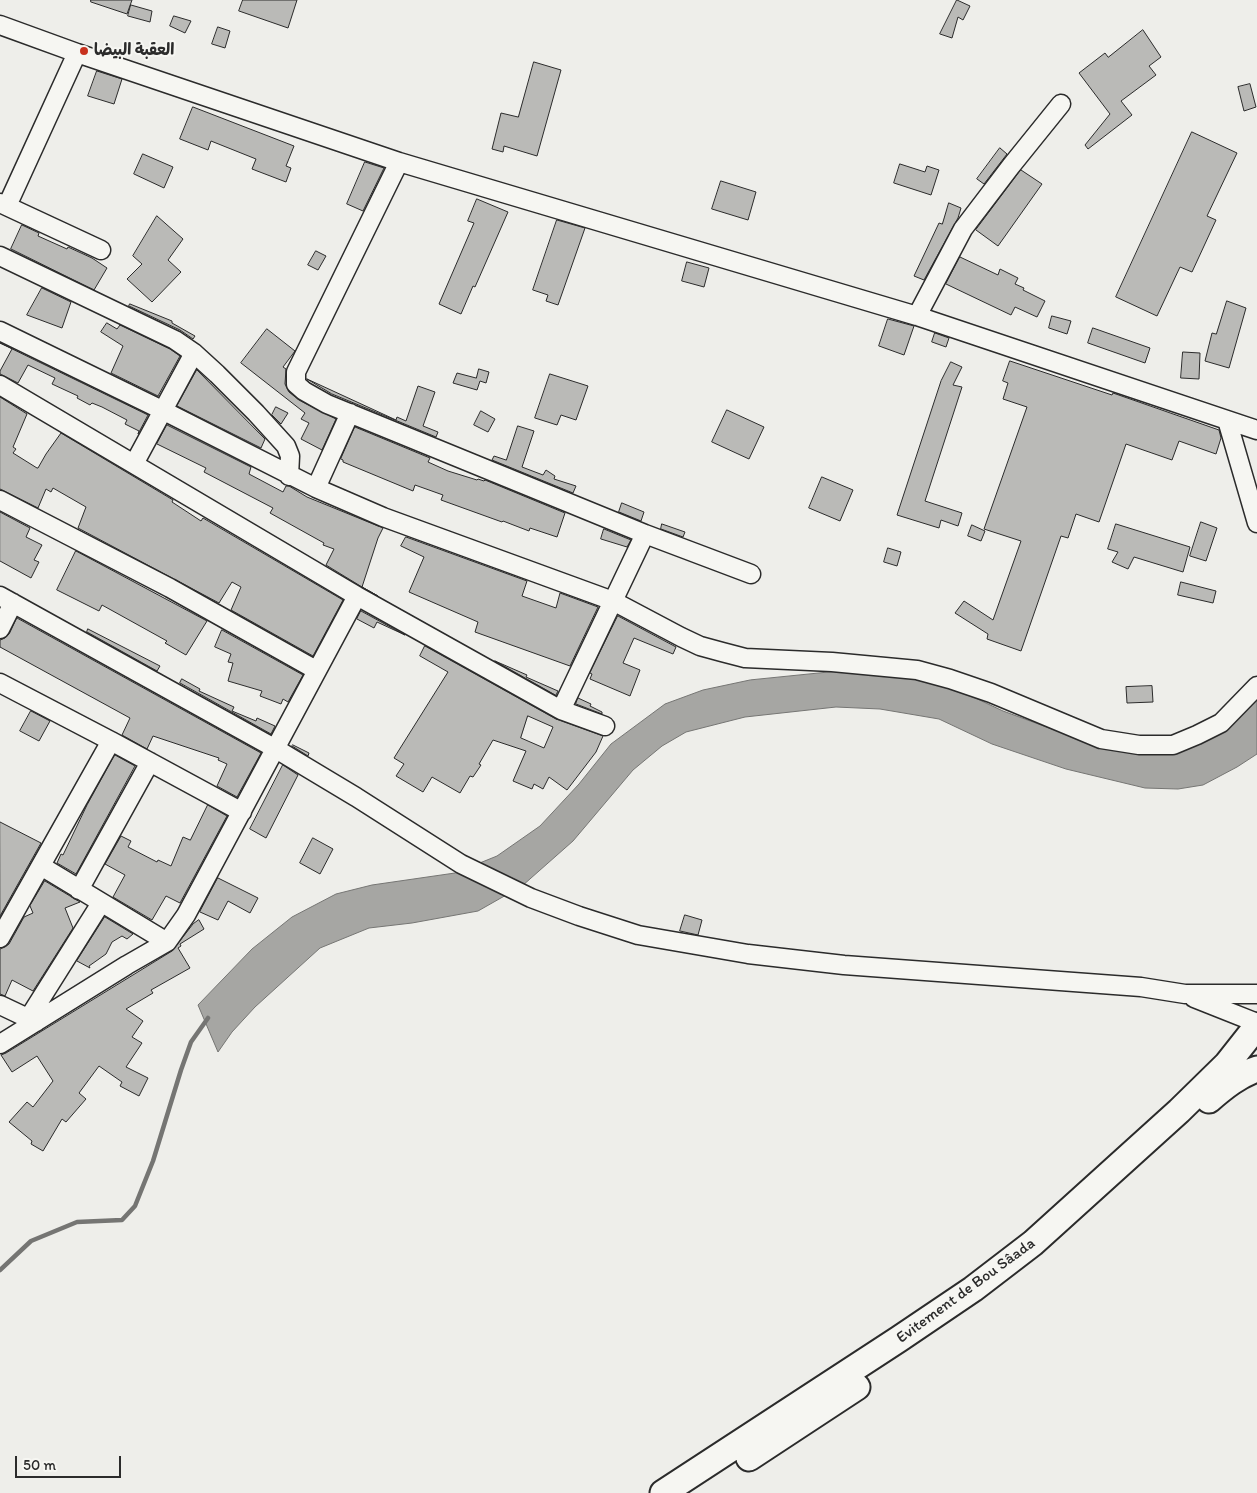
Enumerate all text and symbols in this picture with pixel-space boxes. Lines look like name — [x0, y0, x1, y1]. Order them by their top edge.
place label: العقبة البيضا — [94, 41, 174, 61]
marker: العقبة البيضا — [78, 45, 90, 57]
street label: Evitement de Bou Sâada — [893, 1234, 1039, 1348]
scale bar — [18, 1446, 124, 1478]
text: 50 m — [23, 1456, 56, 1474]

